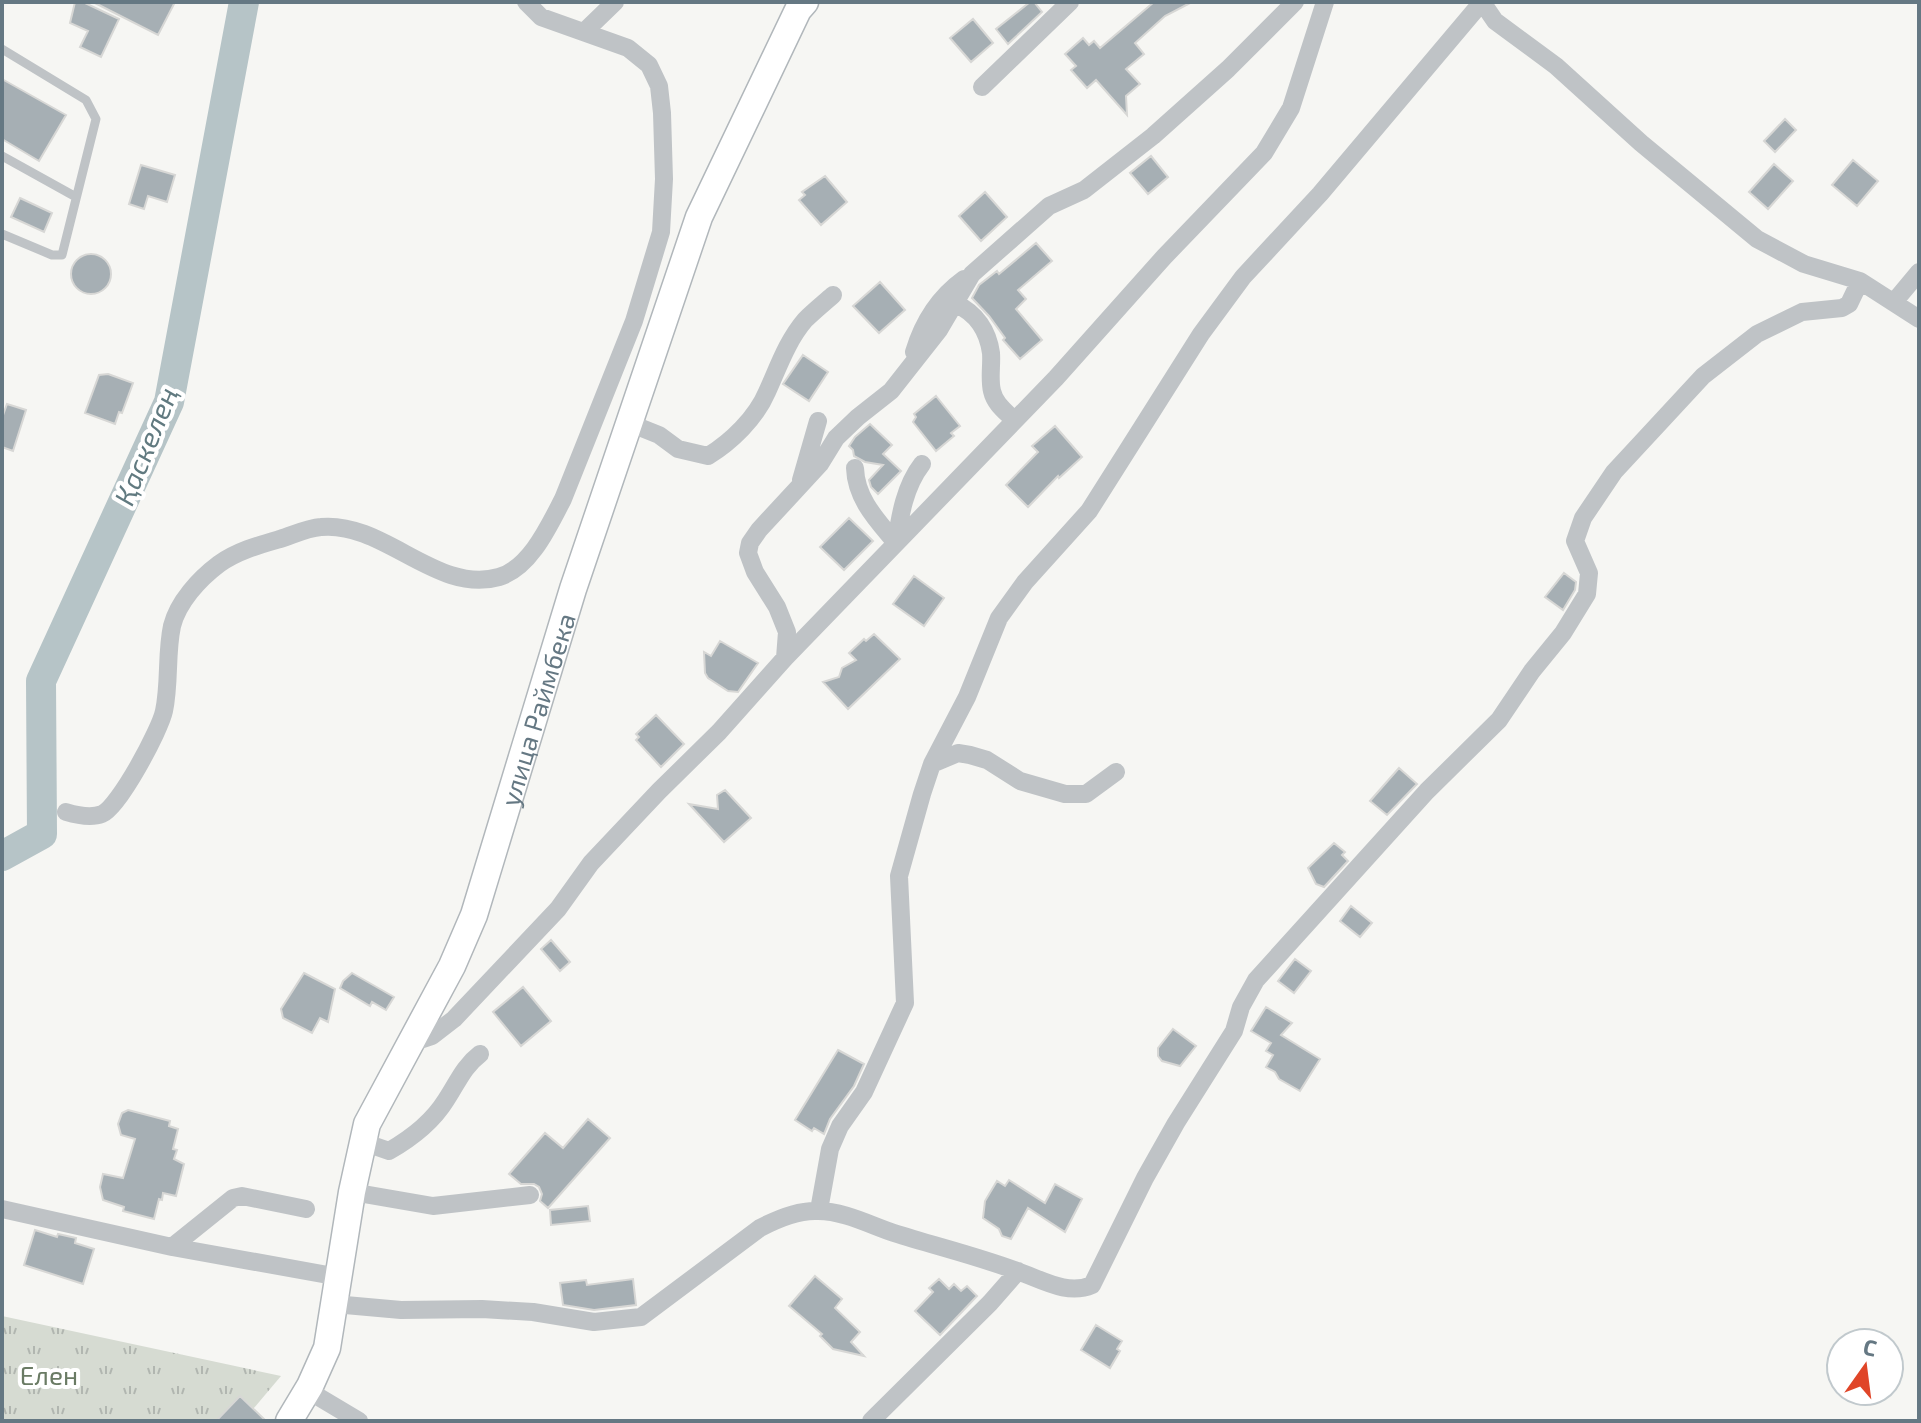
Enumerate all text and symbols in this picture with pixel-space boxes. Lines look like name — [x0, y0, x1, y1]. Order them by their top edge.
water label: Қаскелең — [106, 382, 184, 510]
street label: улица Раймбека — [493, 609, 580, 810]
north arrow — [1825, 1327, 1905, 1407]
text: С — [1861, 1332, 1880, 1361]
park label: Елен — [20, 1359, 78, 1390]

